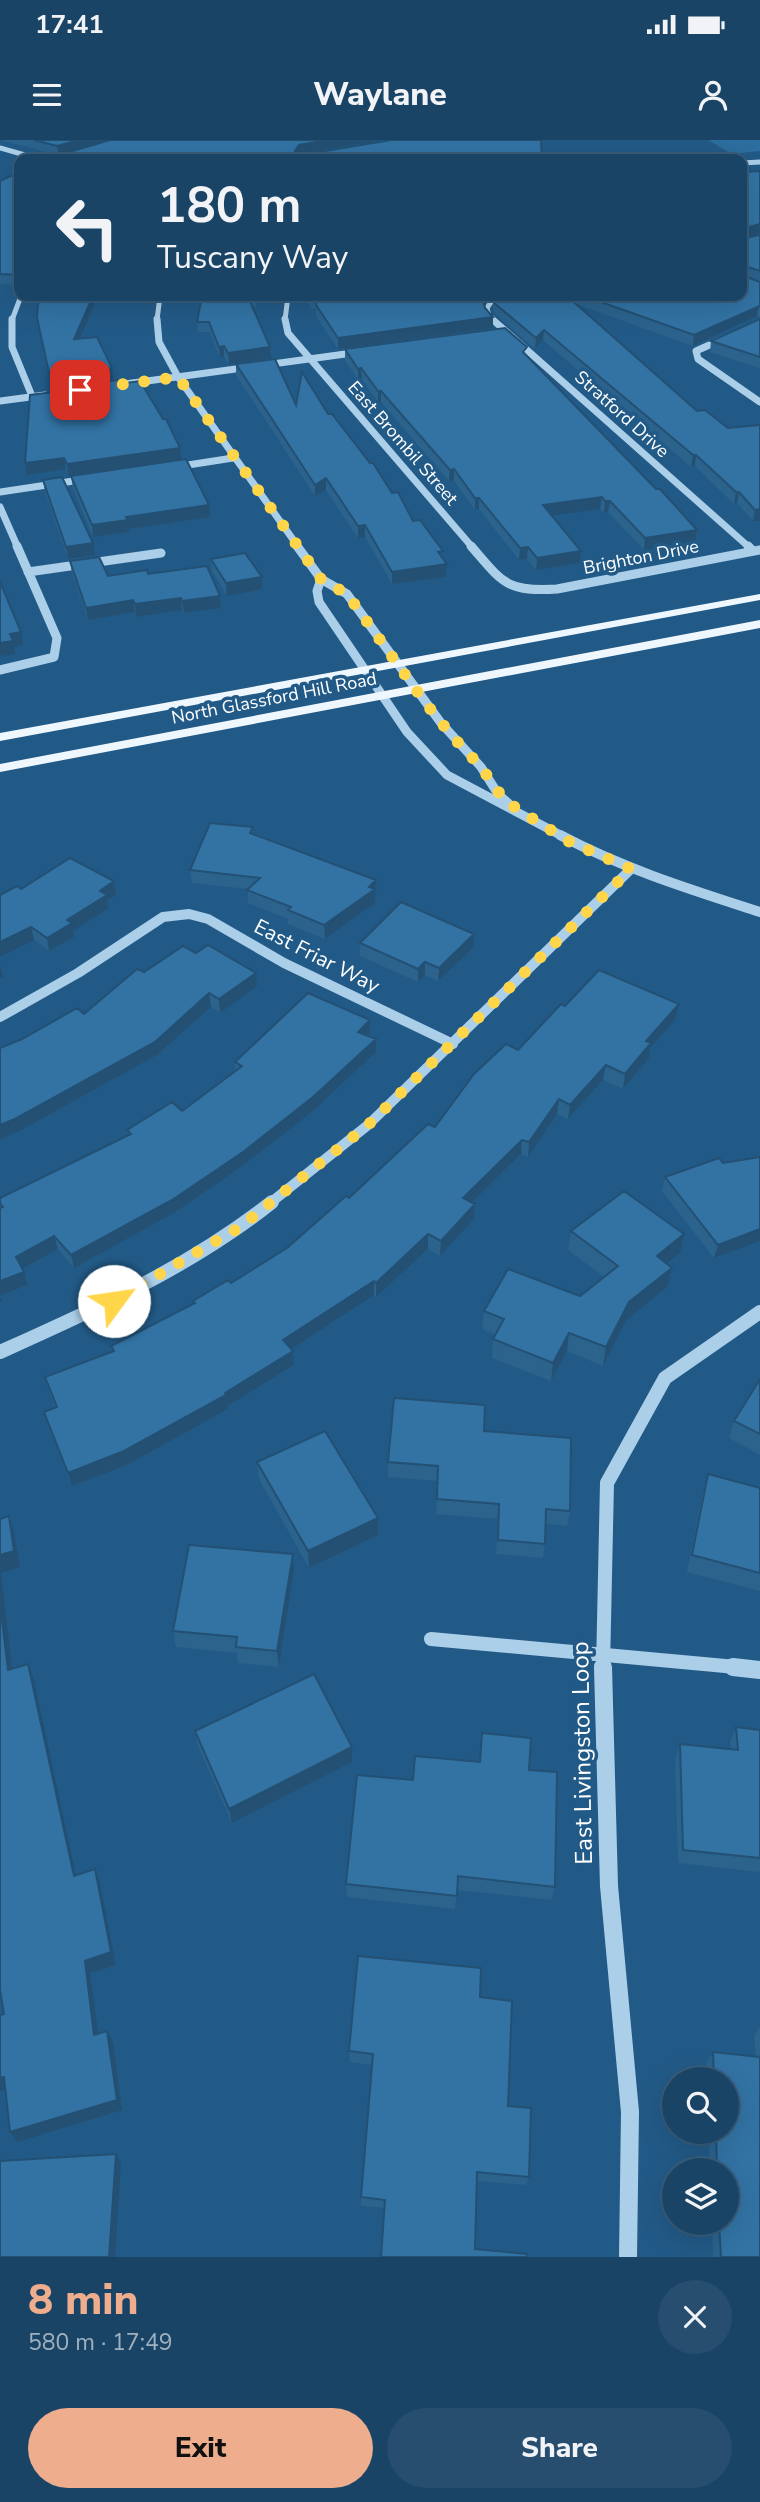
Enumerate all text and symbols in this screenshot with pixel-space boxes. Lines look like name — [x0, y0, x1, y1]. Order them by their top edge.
text: 17:41 — [35, 7, 104, 42]
text: Waylane — [313, 73, 447, 116]
icon: menu — [28, 76, 66, 114]
icon: person — [694, 76, 732, 114]
text: 180 m — [157, 172, 301, 239]
icon: left — [42, 182, 133, 273]
text: Tuscany Way — [157, 236, 348, 279]
pin — [50, 360, 110, 420]
street label: Stratford Drive — [570, 365, 674, 463]
icon: arrive — [61, 371, 99, 409]
street label: East Brombil Street — [342, 376, 464, 511]
street label: Brighton Drive — [581, 534, 701, 580]
street label: North Glassford Hill Road — [169, 666, 379, 730]
street label: East Friar Way — [249, 912, 385, 1000]
position arrow — [77, 1264, 151, 1338]
street label: East Livingston Loop — [564, 1641, 600, 1865]
map controls — [662, 2067, 739, 2235]
button: search — [662, 2067, 739, 2144]
button: layers — [662, 2158, 739, 2235]
text: 8 min — [28, 2272, 138, 2329]
button: close — [658, 2280, 732, 2354]
text: 580 m · 17:49 — [28, 2327, 173, 2358]
button: Exit — [28, 2408, 373, 2488]
button: Share — [387, 2408, 732, 2488]

